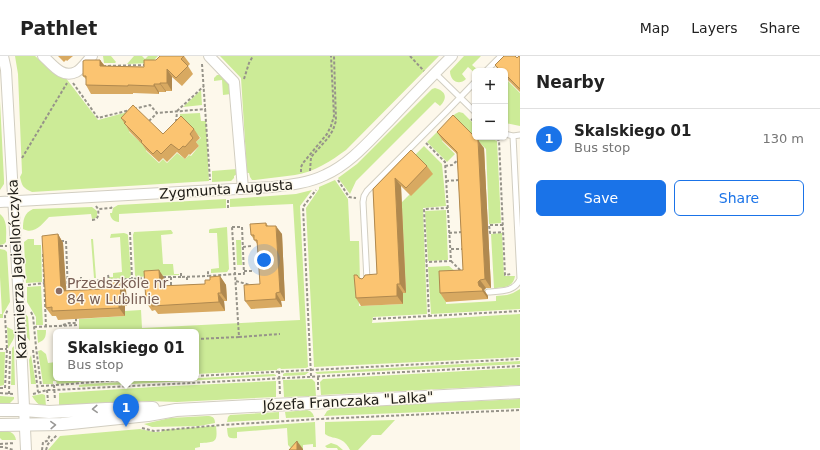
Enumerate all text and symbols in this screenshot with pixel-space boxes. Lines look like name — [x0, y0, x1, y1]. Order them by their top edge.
text: Pathlet — [20, 17, 97, 39]
text: Map — [640, 20, 669, 36]
text: Layers — [691, 20, 738, 36]
text: Share — [760, 20, 800, 36]
map controls — [472, 68, 508, 140]
button: + — [472, 68, 508, 104]
text: Nearby — [536, 72, 605, 92]
button: − — [472, 104, 508, 140]
text: Skalskiego 01 — [574, 122, 691, 140]
text: 1 — [544, 131, 554, 146]
text: 130 m — [762, 131, 804, 146]
text: Bus stop — [574, 140, 630, 155]
street label: Zygmunta Augusta — [158, 176, 294, 202]
street label: Kazimierza Jagiellończyka — [4, 179, 30, 359]
button: Save — [536, 180, 666, 216]
button: Share — [674, 180, 804, 216]
your location — [254, 250, 274, 270]
place label: Przedszkole nr 84 w Lublinie — [67, 275, 168, 307]
marker: Przedszkole nr 84 w Lublinie — [54, 286, 64, 296]
popup — [53, 329, 199, 381]
text: Skalskiego 01 — [67, 339, 185, 357]
text: Bus stop — [67, 357, 123, 372]
street label: Józefa Franczaka "Lalka" — [261, 389, 434, 414]
pin: 1 — [113, 394, 139, 427]
one-way arrow — [92, 405, 98, 414]
one-way arrow — [50, 421, 56, 429]

